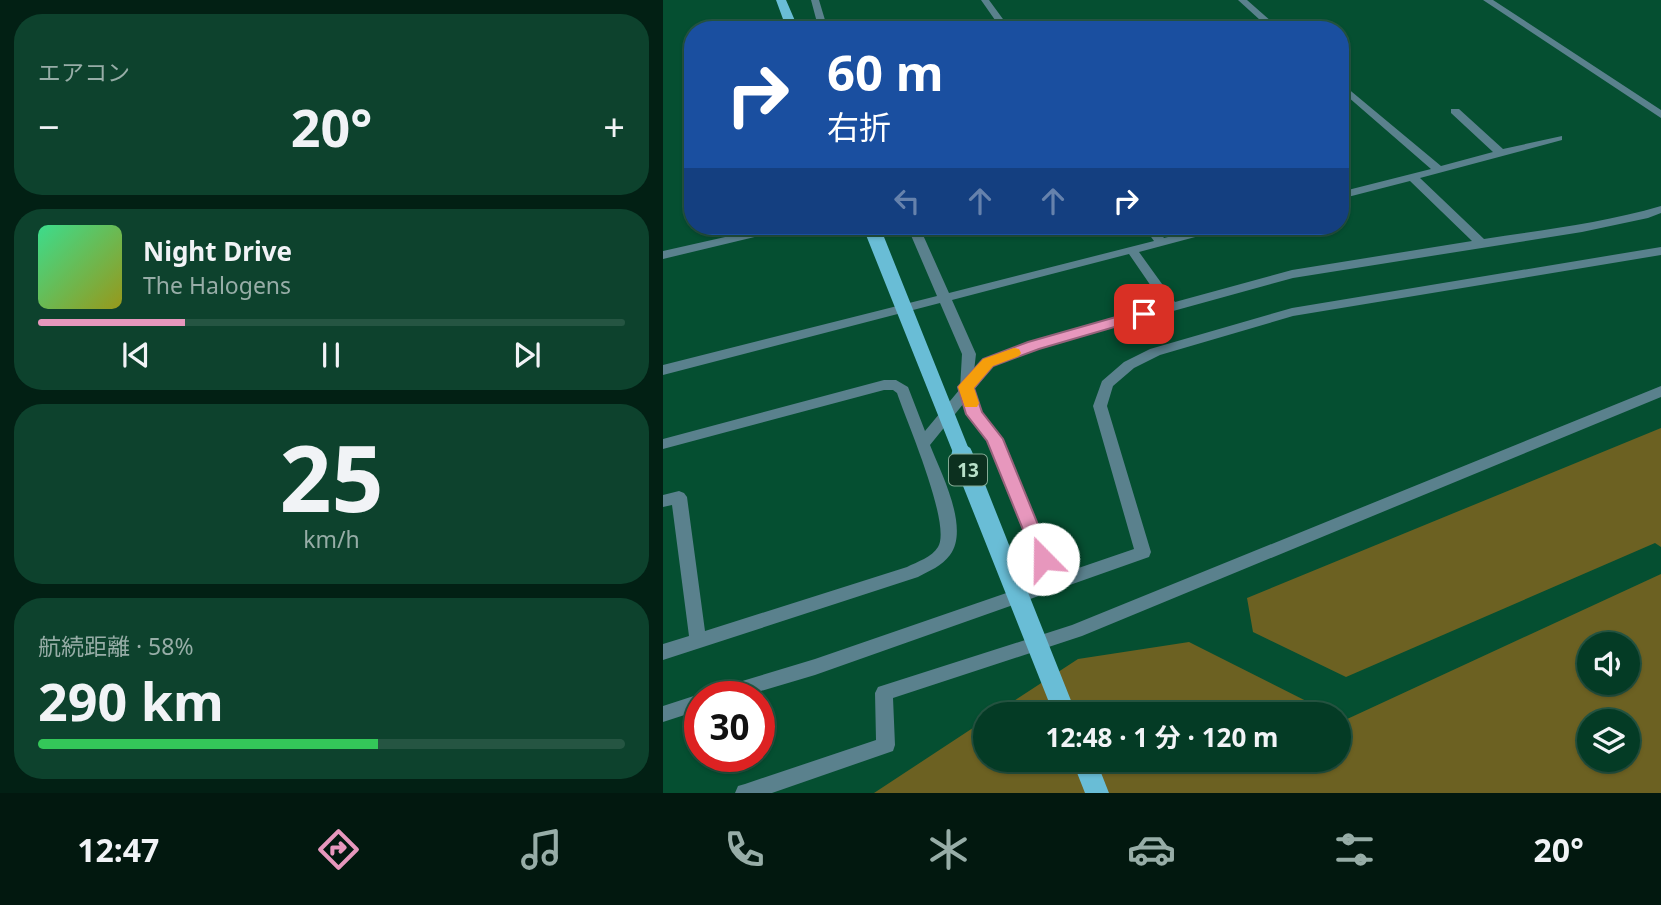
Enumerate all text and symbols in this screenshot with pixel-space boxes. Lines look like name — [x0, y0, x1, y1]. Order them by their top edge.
text: 60 m — [827, 39, 944, 105]
icon: right — [712, 49, 803, 140]
text: エアコン — [38, 56, 130, 88]
text: 20° — [291, 91, 372, 162]
text: − — [38, 100, 60, 152]
text: + — [603, 100, 625, 152]
text: 右折 — [827, 105, 891, 148]
icon: left — [888, 182, 926, 220]
icon: ahead — [961, 182, 999, 220]
icon: ahead — [1034, 182, 1072, 220]
icon: right — [1107, 182, 1145, 220]
text: Night Drive — [143, 233, 292, 269]
text: The Halogens — [143, 269, 291, 301]
pin — [1114, 284, 1174, 344]
icon: arrive — [1125, 295, 1163, 333]
icon: previous — [117, 336, 155, 374]
icon: pause — [312, 336, 350, 374]
icon: next — [508, 336, 546, 374]
text: 25 — [279, 415, 384, 539]
road number: 13 — [949, 454, 987, 485]
position arrow — [1006, 522, 1080, 596]
text: km/h — [303, 523, 360, 555]
text: 航続距離 · 58% — [38, 630, 194, 662]
map controls — [1577, 632, 1640, 772]
button: sound — [1577, 632, 1640, 695]
text: 290 km — [38, 665, 224, 736]
speed limit sign: 30 — [684, 681, 775, 772]
button: layers — [1577, 709, 1640, 772]
text: 12:48 · 1 分 · 120 m — [1046, 719, 1278, 755]
icon: directions — [314, 825, 363, 874]
icon: music — [517, 825, 566, 874]
icon: phone — [720, 825, 769, 874]
icon: climate — [924, 825, 973, 874]
icon: car — [1127, 825, 1176, 874]
icon: filters — [1330, 825, 1379, 874]
text: 12:47 — [77, 828, 159, 871]
text: 20° — [1534, 828, 1584, 871]

